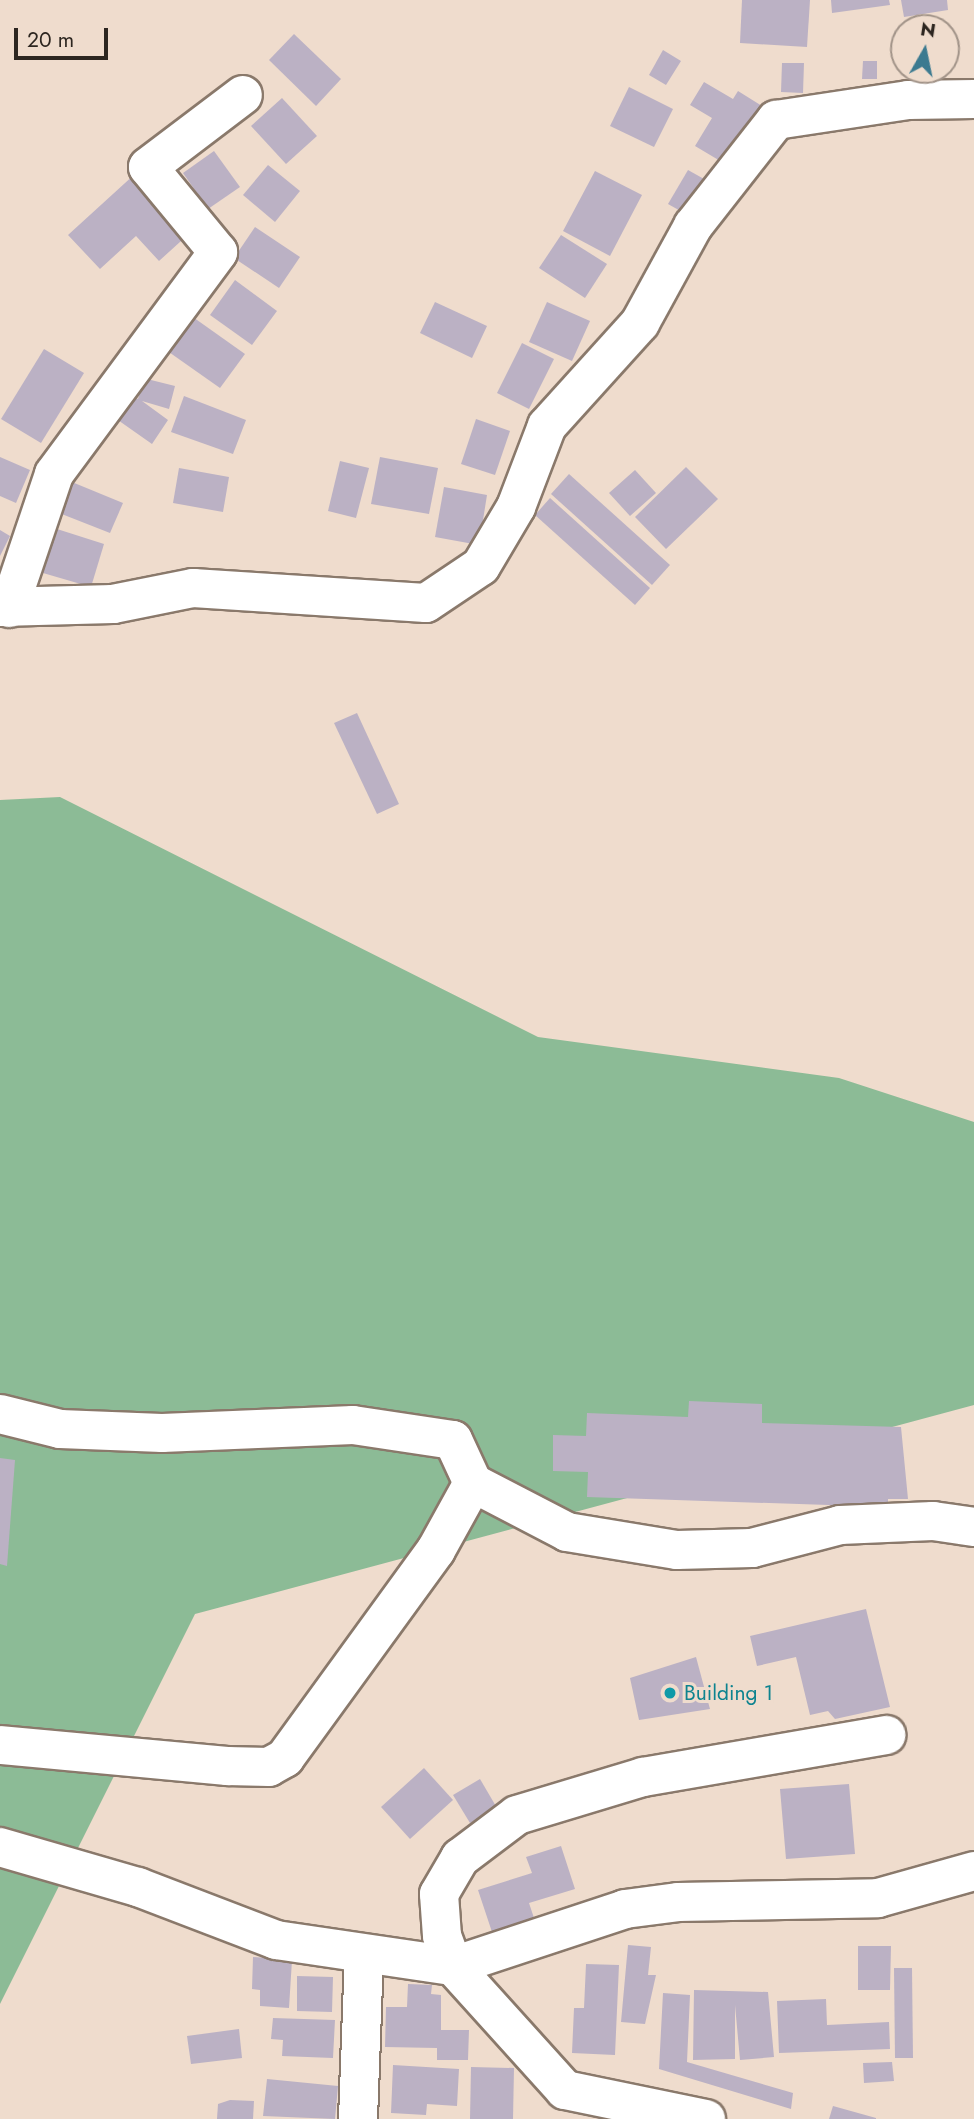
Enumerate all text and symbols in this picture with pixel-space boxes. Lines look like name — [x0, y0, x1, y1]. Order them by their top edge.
scale bar — [18, 14, 112, 58]
north arrow — [890, 14, 960, 84]
text: N — [918, 15, 938, 44]
text: 20 m — [27, 25, 74, 55]
place label: Building 1 — [684, 1680, 773, 1706]
marker: Building 1 — [662, 1685, 678, 1701]

